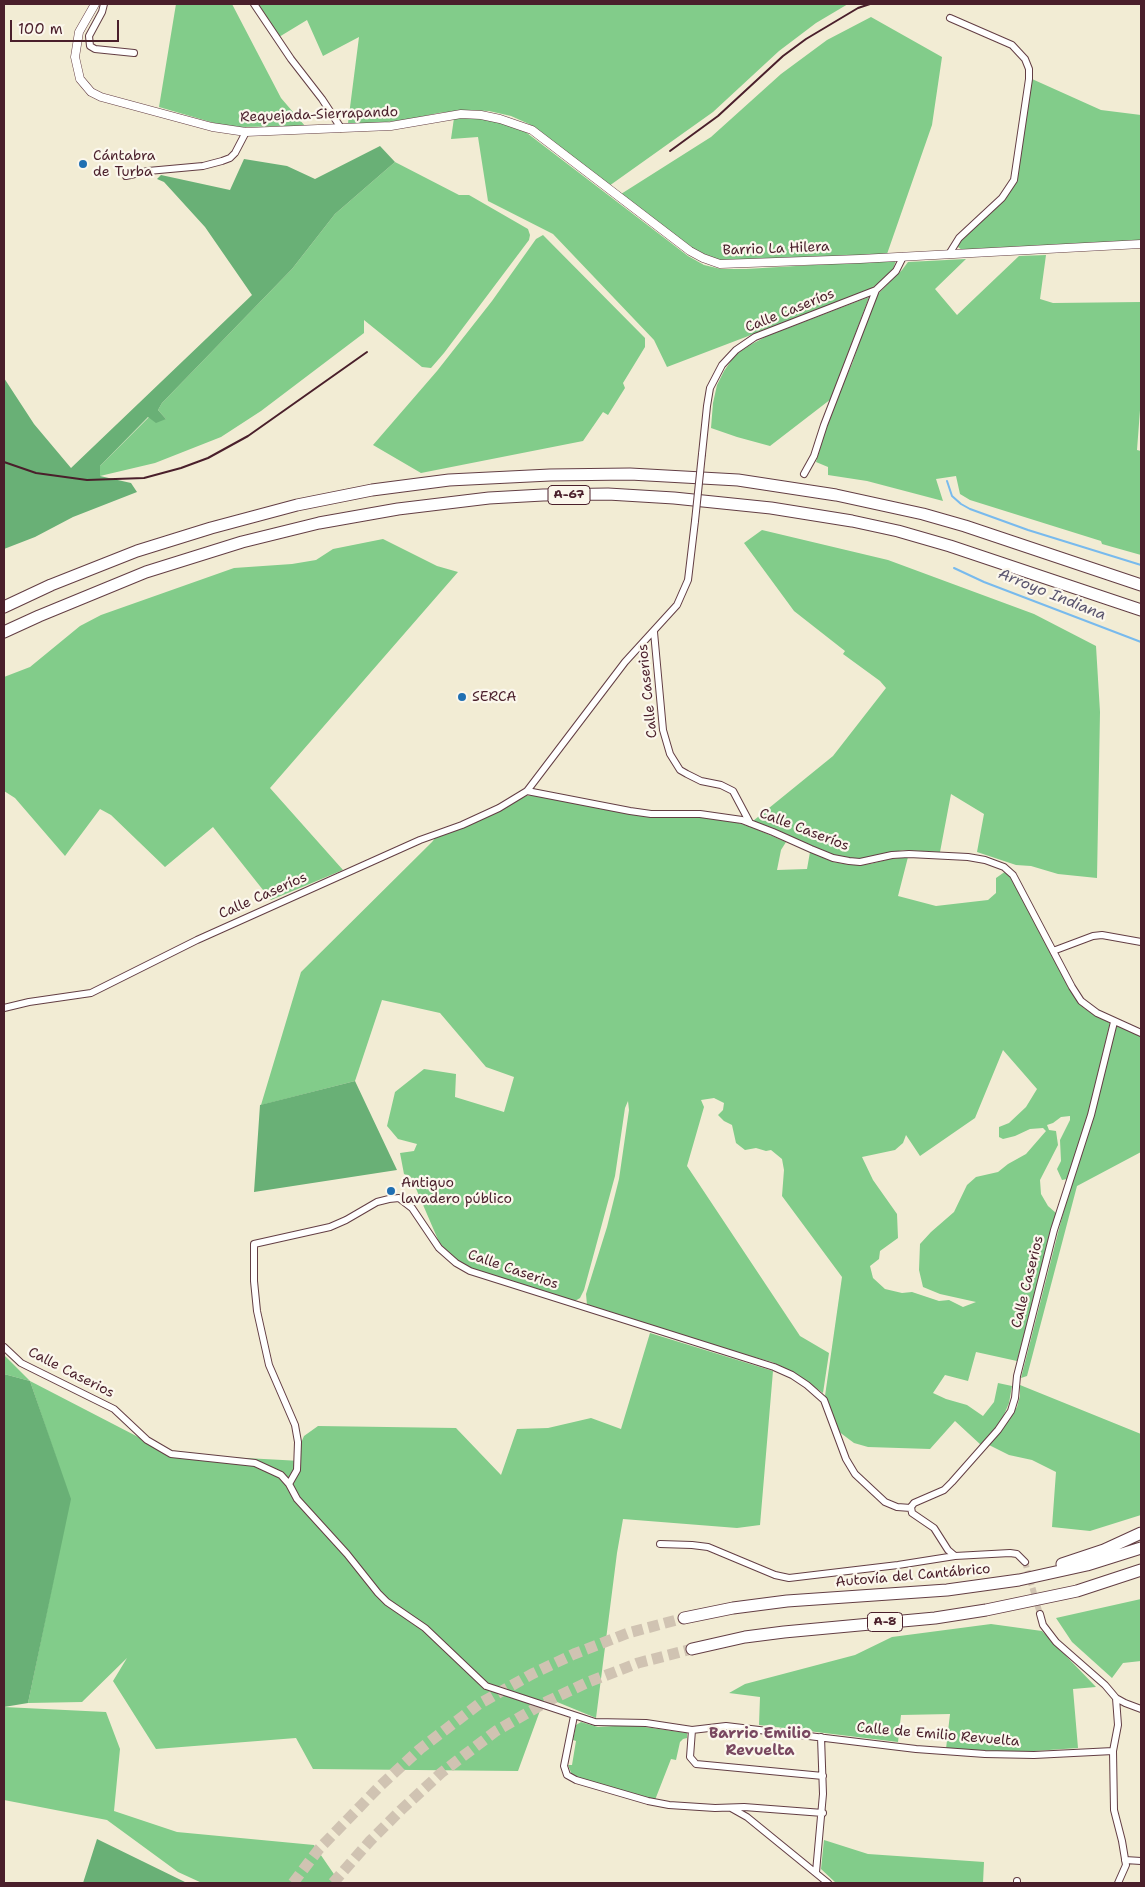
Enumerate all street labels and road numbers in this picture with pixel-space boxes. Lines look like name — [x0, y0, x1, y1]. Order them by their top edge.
street label: Requejada-Sierrapando — [240, 104, 398, 126]
street label: Barrio La Hilera — [722, 239, 830, 259]
street label: Calle Caseríos — [743, 285, 837, 337]
road number: A-67 — [548, 486, 590, 504]
street label: Calle Caserios — [635, 643, 661, 739]
street label: Calle Caseríos — [757, 805, 851, 855]
street label: Calle Caseríos — [216, 869, 310, 923]
street label: Calle Caserios — [1008, 1234, 1048, 1330]
street label: Calle Caserios — [466, 1247, 560, 1293]
street label: Calle Caserios — [25, 1344, 117, 1402]
street label: Autovía del Cantábrico — [835, 1561, 991, 1591]
road number: A-8 — [868, 1612, 902, 1631]
street label: Calle de Emilio Revuelta — [856, 1719, 1020, 1751]

